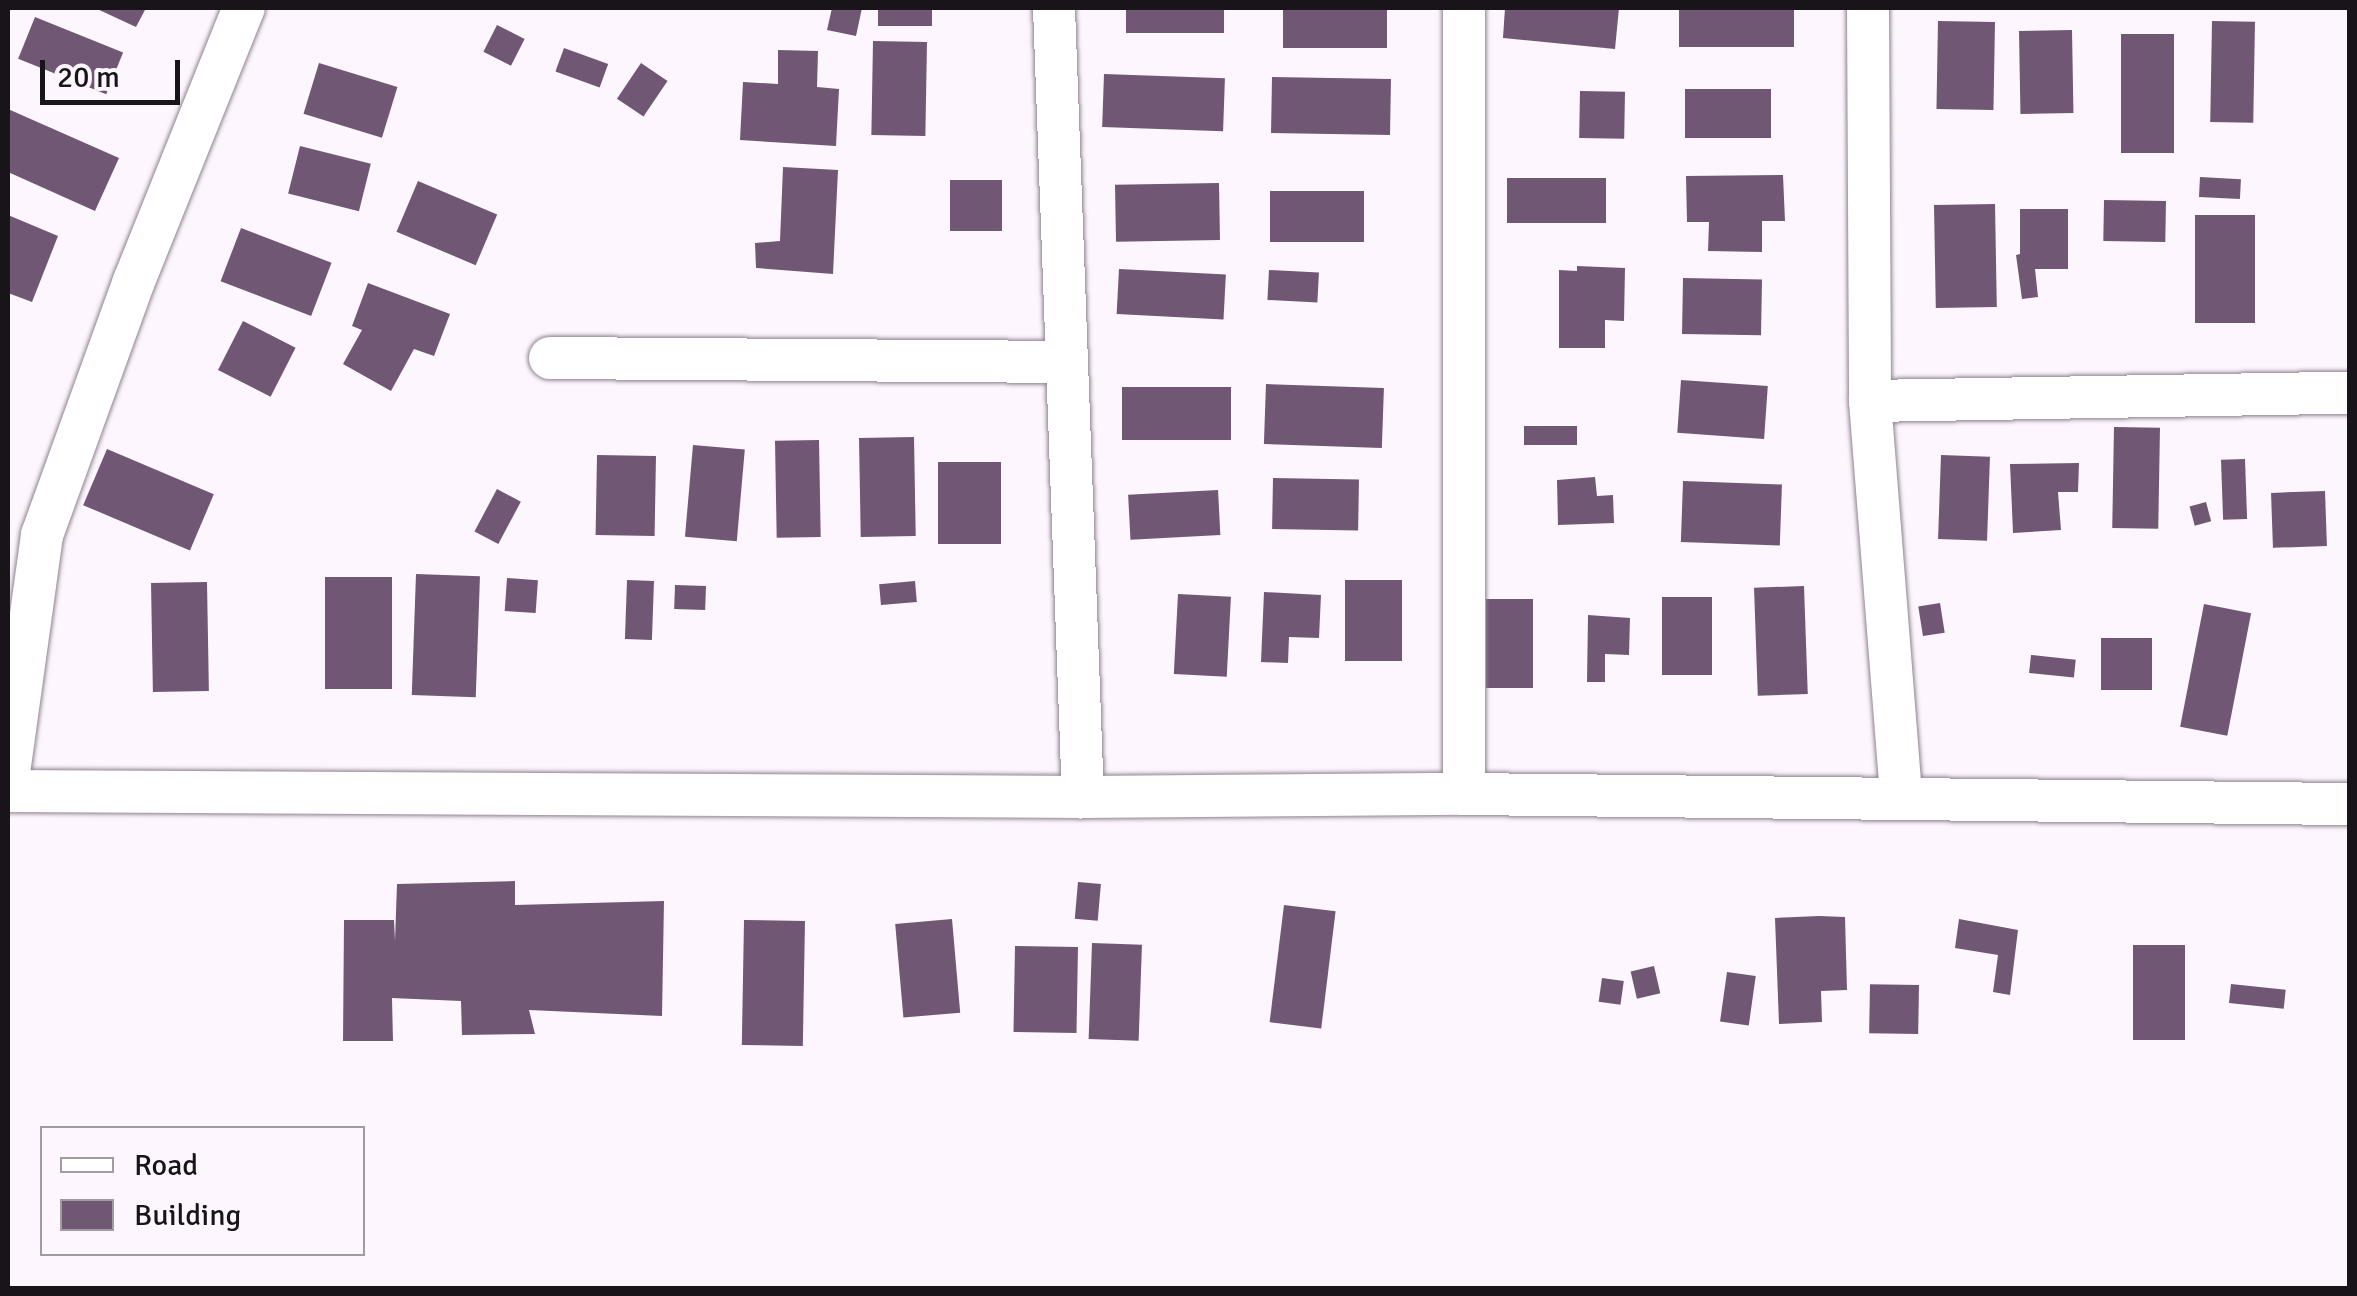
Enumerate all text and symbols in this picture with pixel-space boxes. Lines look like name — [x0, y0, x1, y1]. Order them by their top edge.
scale bar — [45, 40, 185, 102]
text: 20 m — [57, 59, 120, 96]
legend — [40, 1126, 365, 1256]
text: Road — [134, 1147, 198, 1184]
text: Building — [134, 1197, 241, 1234]

